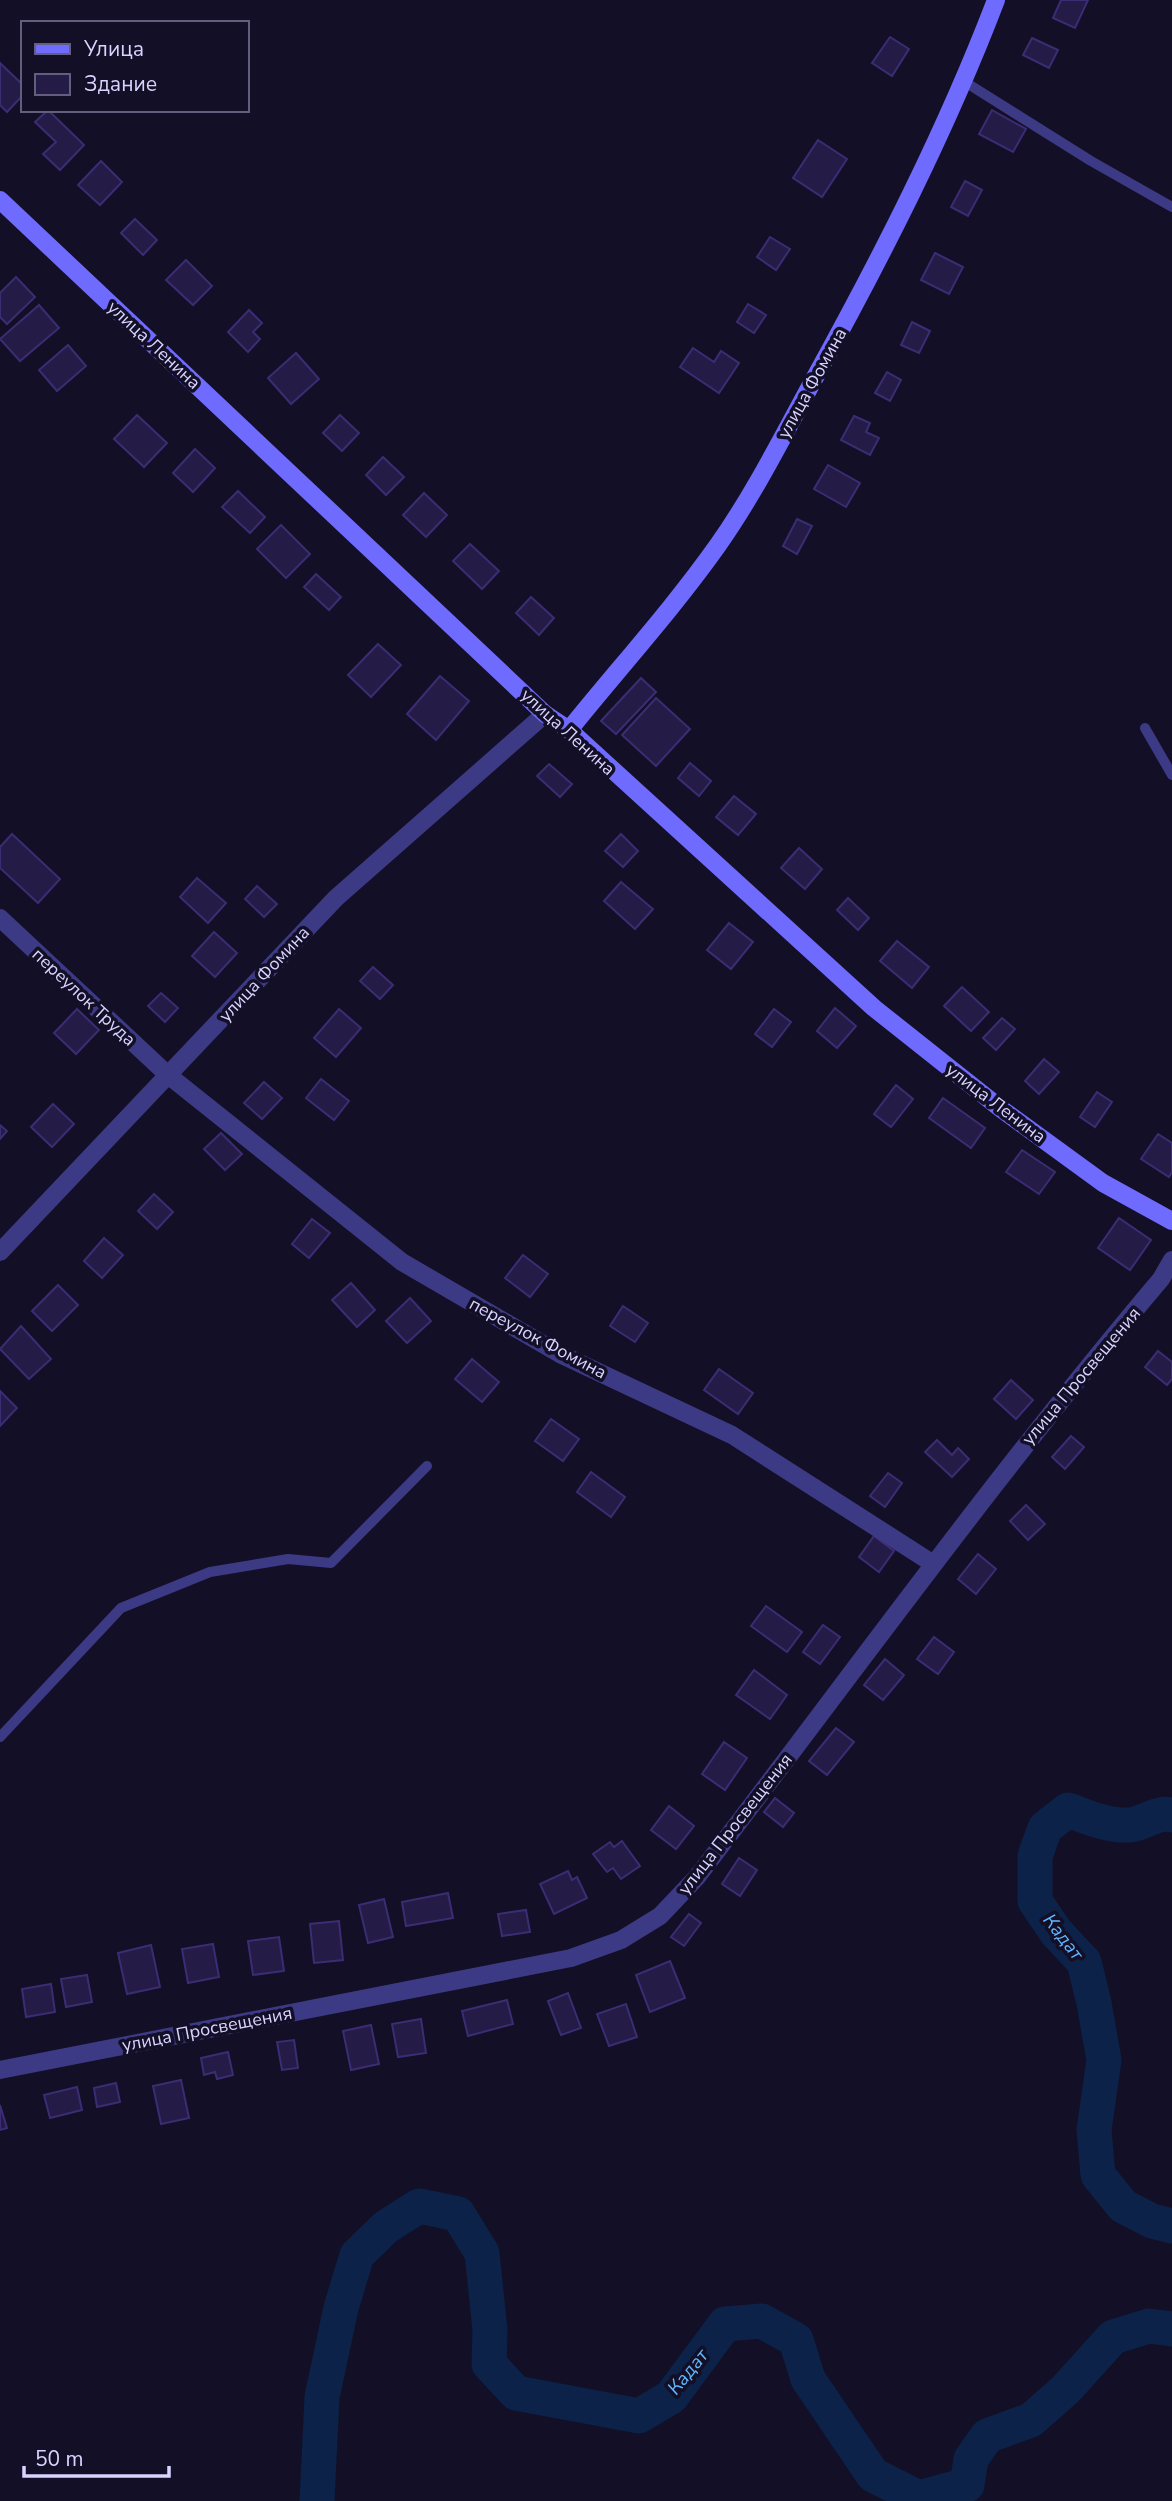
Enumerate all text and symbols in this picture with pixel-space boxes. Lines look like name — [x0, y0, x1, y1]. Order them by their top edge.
legend — [21, 21, 248, 112]
text: Улица — [83, 35, 144, 63]
text: Здание — [84, 70, 157, 98]
street label: улица Ленина — [102, 296, 206, 394]
street label: улица Фомина — [772, 323, 852, 443]
street label: улица Ленина — [516, 683, 620, 781]
street label: улица Фомина — [213, 921, 315, 1027]
street label: переулок Труда — [27, 943, 141, 1051]
street label: улица Ленина — [941, 1058, 1051, 1148]
street label: переулок Фомина — [465, 1292, 611, 1384]
street label: улица Просвещения — [1016, 1302, 1146, 1450]
street label: улица Просвещения — [672, 1749, 798, 1899]
water label: Кадат — [1037, 1908, 1090, 1967]
street label: улица Просвещения — [120, 2001, 294, 2057]
water label: Кадат — [661, 2342, 716, 2401]
scale bar — [24, 2434, 170, 2478]
text: 50 m — [35, 2445, 84, 2473]

